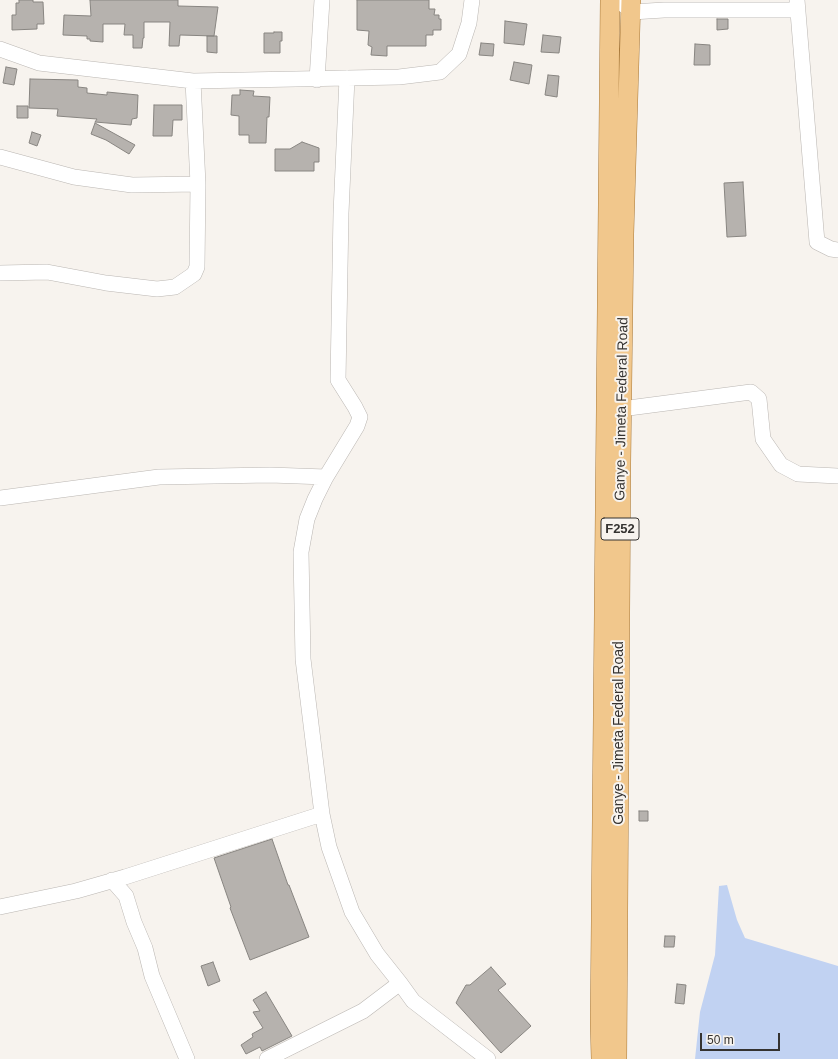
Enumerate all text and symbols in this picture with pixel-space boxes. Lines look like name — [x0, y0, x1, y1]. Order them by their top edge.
street label: Ganye - Jimeta Federal Road — [612, 317, 632, 501]
road number: F252 — [601, 518, 639, 540]
street label: Ganye - Jimeta Federal Road — [611, 641, 627, 825]
scale bar — [702, 1025, 782, 1051]
text: 50 m — [707, 1033, 734, 1047]

